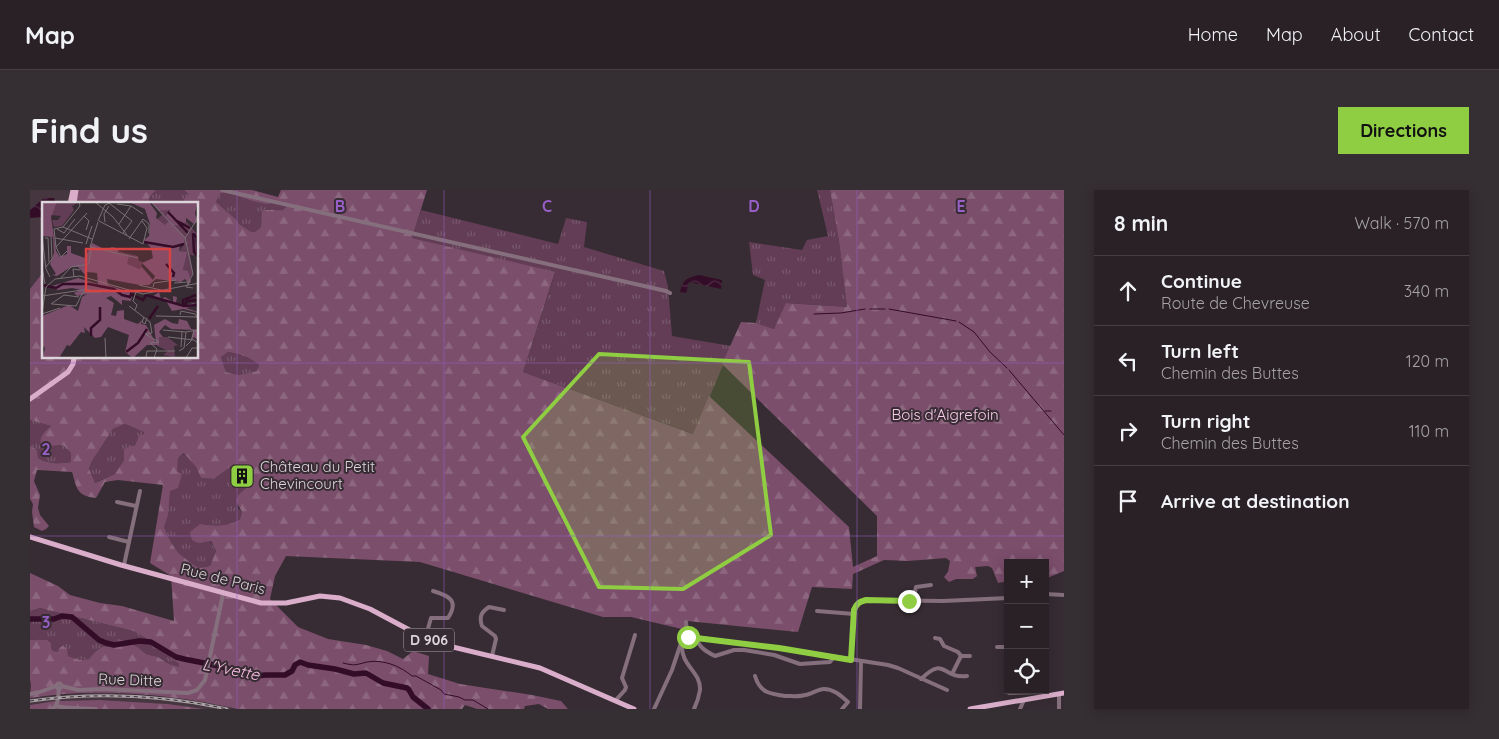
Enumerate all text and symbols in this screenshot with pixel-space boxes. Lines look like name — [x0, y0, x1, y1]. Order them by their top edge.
text: Map — [25, 20, 75, 50]
text: Home — [1188, 23, 1238, 46]
text: Map — [1266, 23, 1303, 46]
text: About — [1331, 23, 1381, 46]
text: Contact — [1409, 23, 1474, 46]
button: Directions — [1338, 107, 1469, 154]
text: Find us — [30, 108, 148, 152]
text: B — [335, 196, 345, 216]
text: C — [542, 196, 552, 216]
text: D — [748, 196, 760, 216]
text: E — [956, 196, 966, 216]
inset map — [42, 202, 199, 359]
text: 8 min — [1114, 210, 1168, 236]
text: Walk · 570 m — [1354, 213, 1449, 233]
text: Continue — [1161, 269, 1242, 293]
icon: ahead — [1114, 277, 1142, 305]
text: 340 m — [1404, 281, 1449, 301]
text: Route de Chevreuse — [1161, 293, 1310, 313]
text: Turn left — [1161, 339, 1239, 363]
icon: left — [1114, 347, 1142, 375]
text: 120 m — [1406, 351, 1449, 371]
text: Chemin des Buttes — [1161, 363, 1299, 383]
park label: Bois d'Aigrefoin — [891, 405, 999, 424]
text: Turn right — [1161, 409, 1250, 433]
icon: right — [1114, 417, 1142, 445]
text: 110 m — [1409, 421, 1449, 441]
text: Chemin des Buttes — [1161, 433, 1299, 453]
text: 2 — [41, 439, 51, 459]
place label: Château du Petit Chevincourt — [260, 457, 375, 493]
building icon: Château du Petit Chevincourt — [229, 463, 255, 489]
icon: arrive — [1114, 487, 1142, 515]
text: Arrive at destination — [1161, 489, 1350, 513]
street label: Rue de Paris — [179, 559, 267, 598]
map controls — [1004, 559, 1049, 694]
button: + — [1004, 559, 1049, 604]
route end — [898, 590, 921, 613]
button: − — [1004, 604, 1049, 649]
text: 3 — [42, 612, 50, 632]
route start — [677, 626, 700, 649]
road number: D 906 — [404, 628, 454, 652]
button: locate — [1004, 649, 1049, 694]
water label: L'Yvette — [201, 654, 262, 684]
street label: Rue Ditte — [98, 669, 162, 690]

